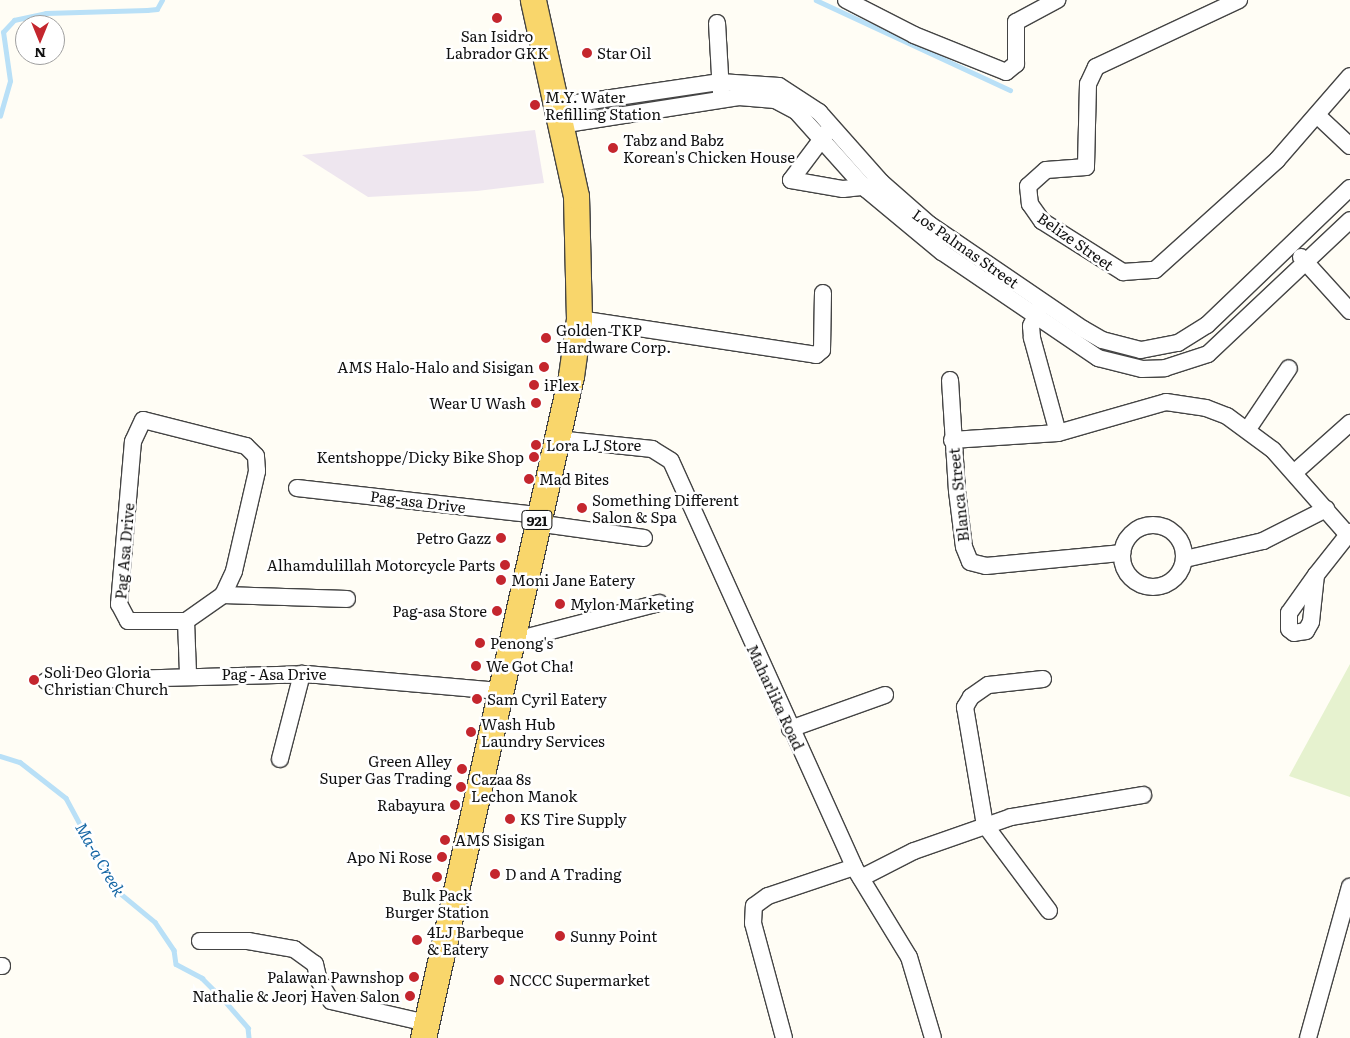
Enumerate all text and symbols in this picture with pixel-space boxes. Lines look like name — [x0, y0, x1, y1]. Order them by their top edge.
marker: San Isidro Labrador GKK — [491, 12, 503, 24]
north arrow — [15, 15, 65, 65]
place label: San Isidro Labrador GKK — [446, 26, 548, 61]
text: N — [34, 44, 46, 64]
place label: Star Oil — [597, 44, 651, 62]
marker: Star Oil — [581, 47, 593, 59]
place label: M.Y. Water Refilling Station — [545, 87, 661, 122]
marker: M.Y. Water Refilling Station — [529, 99, 541, 111]
place label: Tabz and Babz Korean's Chicken House — [623, 130, 795, 165]
marker: Tabz and Babz Korean's Chicken House — [607, 142, 619, 154]
street label: Los Palmas Street — [910, 205, 1022, 291]
street label: Belize Street — [1035, 208, 1117, 274]
place label: Golden TKP Hardware Corp. — [556, 320, 671, 355]
marker: Golden TKP Hardware Corp. — [540, 332, 552, 344]
place label: AMS Halo-Halo and Sisigan — [337, 358, 534, 376]
marker: AMS Halo-Halo and Sisigan — [538, 361, 550, 373]
place label: iFlex — [544, 376, 579, 394]
marker: iFlex — [528, 379, 540, 391]
place label: Wear U Wash — [429, 394, 526, 412]
marker: Wear U Wash — [530, 397, 542, 409]
place label: Lora LJ Store — [546, 436, 641, 454]
marker: Lora LJ Store — [530, 439, 542, 451]
street label: Blanca Street — [944, 447, 972, 543]
place label: Kentshoppe/Dicky Bike Shop — [316, 448, 524, 466]
marker: Kentshoppe/Dicky Bike Shop — [528, 451, 540, 463]
place label: Mad Bites — [539, 470, 609, 488]
marker: Mad Bites — [523, 473, 535, 485]
street label: Pag-asa Drive — [369, 486, 467, 516]
place label: Something Different Salon & Spa — [592, 490, 739, 525]
street label: Pag Asa Drive — [111, 502, 137, 600]
marker: Something Different Salon & Spa — [576, 502, 588, 514]
road number: 921 — [521, 508, 553, 532]
place label: Petro Gazz — [416, 529, 491, 547]
marker: Petro Gazz — [495, 532, 507, 544]
place label: Alhamdulillah Motorcycle Parts — [267, 556, 495, 574]
marker: Alhamdulillah Motorcycle Parts — [499, 559, 511, 571]
place label: Moni Jane Eatery — [511, 571, 635, 589]
marker: Moni Jane Eatery — [495, 574, 507, 586]
place label: Mylon Marketing — [570, 595, 694, 613]
marker: Mylon Marketing — [554, 598, 566, 610]
place label: Pag-asa Store — [392, 602, 487, 620]
marker: Pag-asa Store — [491, 605, 503, 617]
place label: Penong's — [490, 634, 553, 652]
marker: Penong's — [474, 637, 486, 649]
street label: Maharlika Road — [744, 641, 808, 753]
place label: We Got Cha! — [486, 657, 574, 675]
marker: We Got Cha! — [470, 660, 482, 672]
place label: Soli Deo Gloria Christian Church — [44, 662, 168, 697]
street label: Pag - Asa Drive — [221, 665, 327, 683]
marker: Soli Deo Gloria Christian Church — [28, 674, 40, 686]
place label: Sam Cyril Eatery — [487, 690, 607, 708]
marker: Sam Cyril Eatery — [471, 693, 483, 705]
place label: Wash Hub Laundry Services — [481, 714, 605, 749]
marker: Wash Hub Laundry Services — [465, 726, 477, 738]
place label: Green Alley Super Gas Trading — [319, 751, 452, 786]
marker: Green Alley Super Gas Trading — [456, 763, 468, 775]
place label: Cazaa 8s Lechon Manok — [471, 769, 577, 804]
marker: Cazaa 8s Lechon Manok — [455, 781, 467, 793]
place label: Rabayura — [377, 796, 445, 814]
marker: Rabayura — [449, 799, 461, 811]
place label: KS Tire Supply — [520, 810, 627, 828]
marker: KS Tire Supply — [504, 813, 516, 825]
water label: Ma-a Creek — [72, 819, 130, 899]
place label: AMS Sisigan — [455, 831, 545, 849]
marker: AMS Sisigan — [439, 834, 451, 846]
place label: Apo Ni Rose — [347, 848, 432, 866]
marker: Apo Ni Rose — [436, 851, 448, 863]
place label: D and A Trading — [505, 865, 622, 883]
marker: D and A Trading — [489, 868, 501, 880]
marker: Bulk Pack Burger Station — [431, 871, 443, 883]
place label: Bulk Pack Burger Station — [385, 885, 489, 920]
place label: 4LJ Barbeque & Eatery — [427, 922, 524, 957]
place label: Sunny Point — [570, 927, 657, 945]
marker: Sunny Point — [554, 930, 566, 942]
marker: 4LJ Barbeque & Eatery — [411, 934, 423, 946]
place label: Palawan Pawnshop — [267, 968, 404, 986]
marker: Palawan Pawnshop — [408, 971, 420, 983]
place label: NCCC Supermarket — [509, 971, 650, 989]
marker: NCCC Supermarket — [493, 974, 505, 986]
place label: Nathalie & Jeorj Haven Salon — [192, 987, 400, 1005]
marker: Nathalie & Jeorj Haven Salon — [404, 990, 416, 1002]

